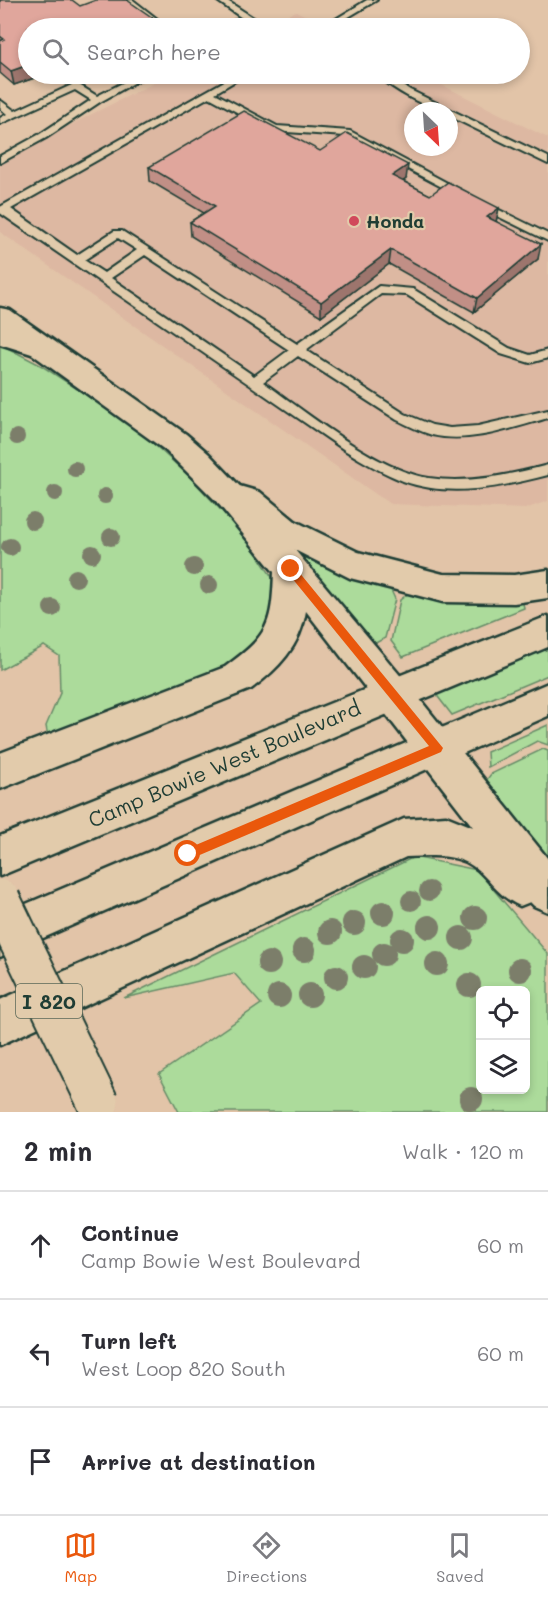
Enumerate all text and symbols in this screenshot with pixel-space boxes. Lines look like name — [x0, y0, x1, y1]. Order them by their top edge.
search box — [18, 18, 530, 84]
icon: search — [39, 35, 72, 68]
text: Search here — [87, 37, 221, 66]
north arrow — [404, 102, 458, 156]
place label: Honda — [366, 209, 424, 233]
marker: Honda — [347, 214, 361, 228]
route end — [277, 555, 303, 581]
street label: Camp Bowie West Boulevard — [84, 693, 364, 833]
route start — [174, 840, 200, 866]
road number: I 820 — [16, 984, 82, 1018]
map controls — [476, 986, 530, 1094]
button: locate — [476, 986, 530, 1040]
button: layers — [476, 1040, 530, 1094]
text: 2 min — [24, 1134, 92, 1168]
text: Walk · 120 m — [402, 1138, 524, 1164]
text: Continue — [81, 1218, 179, 1247]
icon: ahead — [24, 1229, 57, 1262]
text: 60 m — [477, 1232, 524, 1258]
text: Camp Bowie West Boulevard — [81, 1247, 360, 1273]
text: Turn left — [81, 1326, 177, 1355]
icon: left — [24, 1337, 57, 1370]
text: 60 m — [477, 1340, 524, 1366]
text: West Loop 820 South — [81, 1355, 285, 1381]
icon: arrive — [24, 1445, 57, 1478]
text: Arrive at destination — [81, 1447, 316, 1476]
tab: Map — [64, 1529, 97, 1586]
tab: Directions — [226, 1529, 307, 1586]
tab: Saved — [436, 1529, 484, 1586]

